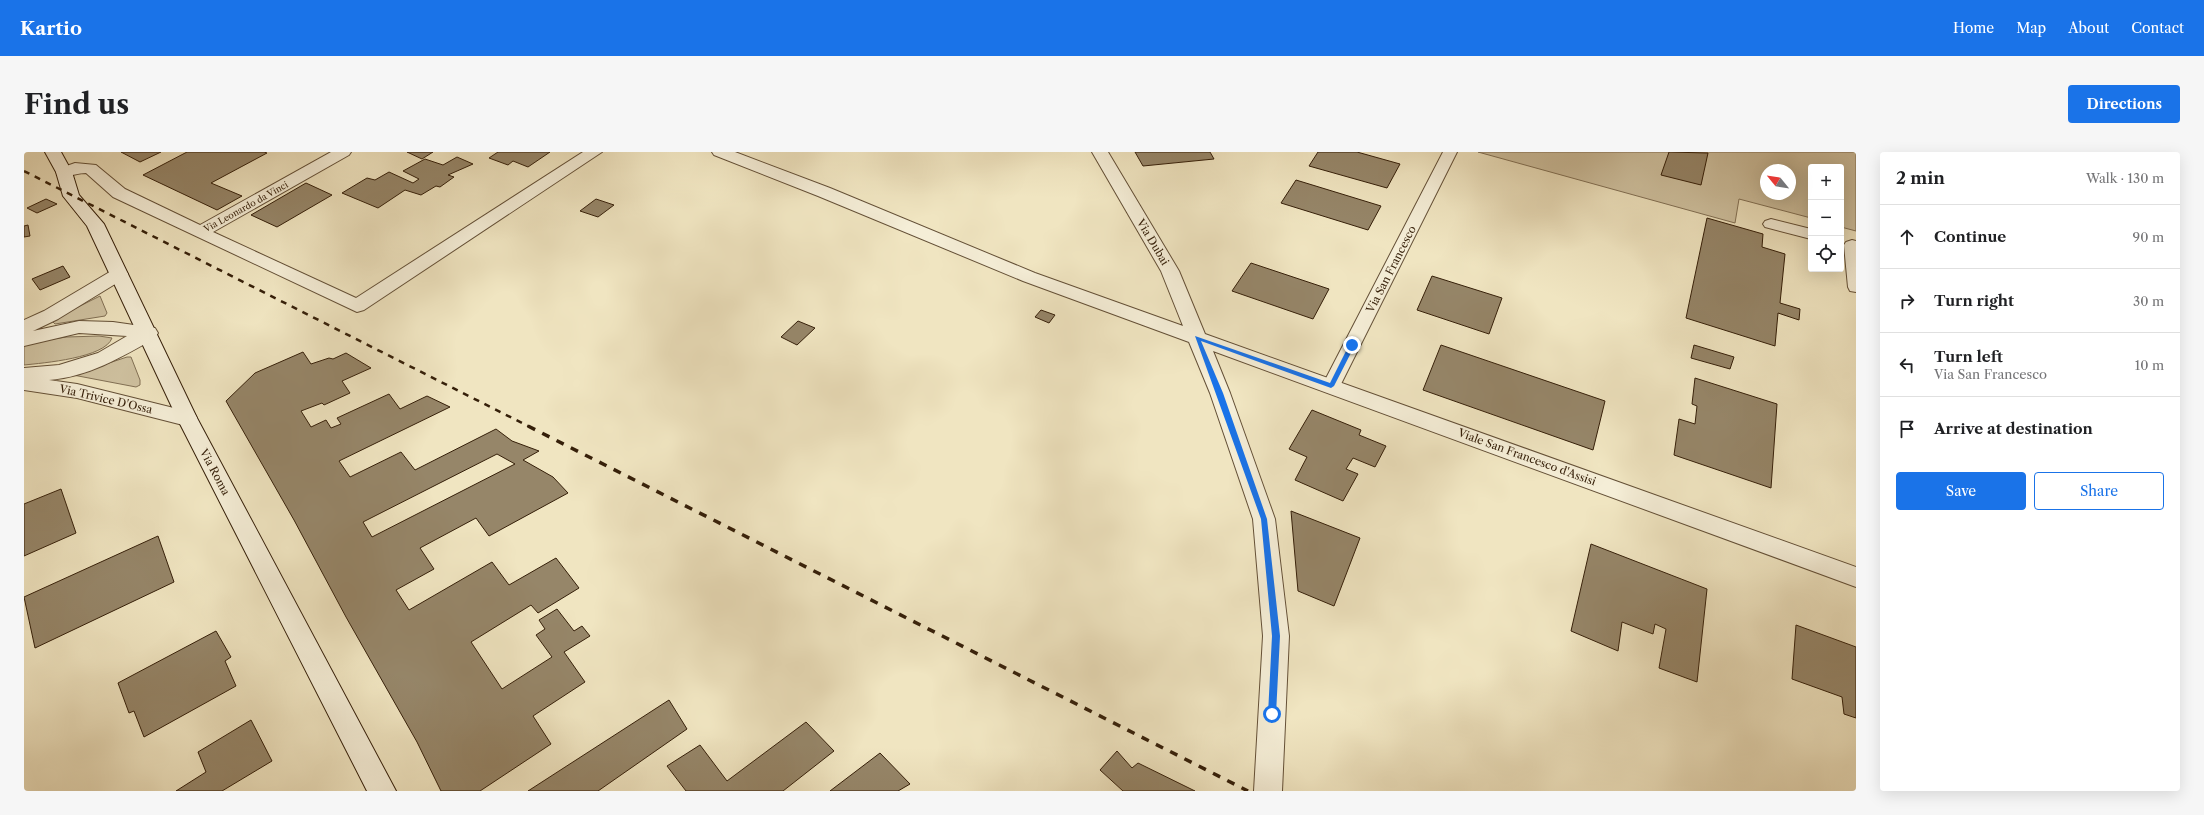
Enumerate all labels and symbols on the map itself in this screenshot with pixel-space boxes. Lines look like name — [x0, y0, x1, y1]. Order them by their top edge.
north arrow — [1760, 164, 1796, 200]
street label: Via Leonardo da Vinci — [201, 179, 290, 235]
street label: Via Dubai — [1133, 216, 1173, 268]
street label: Via San Francesco — [1363, 223, 1419, 316]
route end — [1343, 336, 1361, 354]
street label: Via Trivice D'Ossa — [57, 381, 154, 417]
street label: Viale San Francesco d'Assisi — [1455, 425, 1599, 489]
street label: Via Roma — [196, 445, 233, 498]
route start — [1263, 705, 1281, 723]

